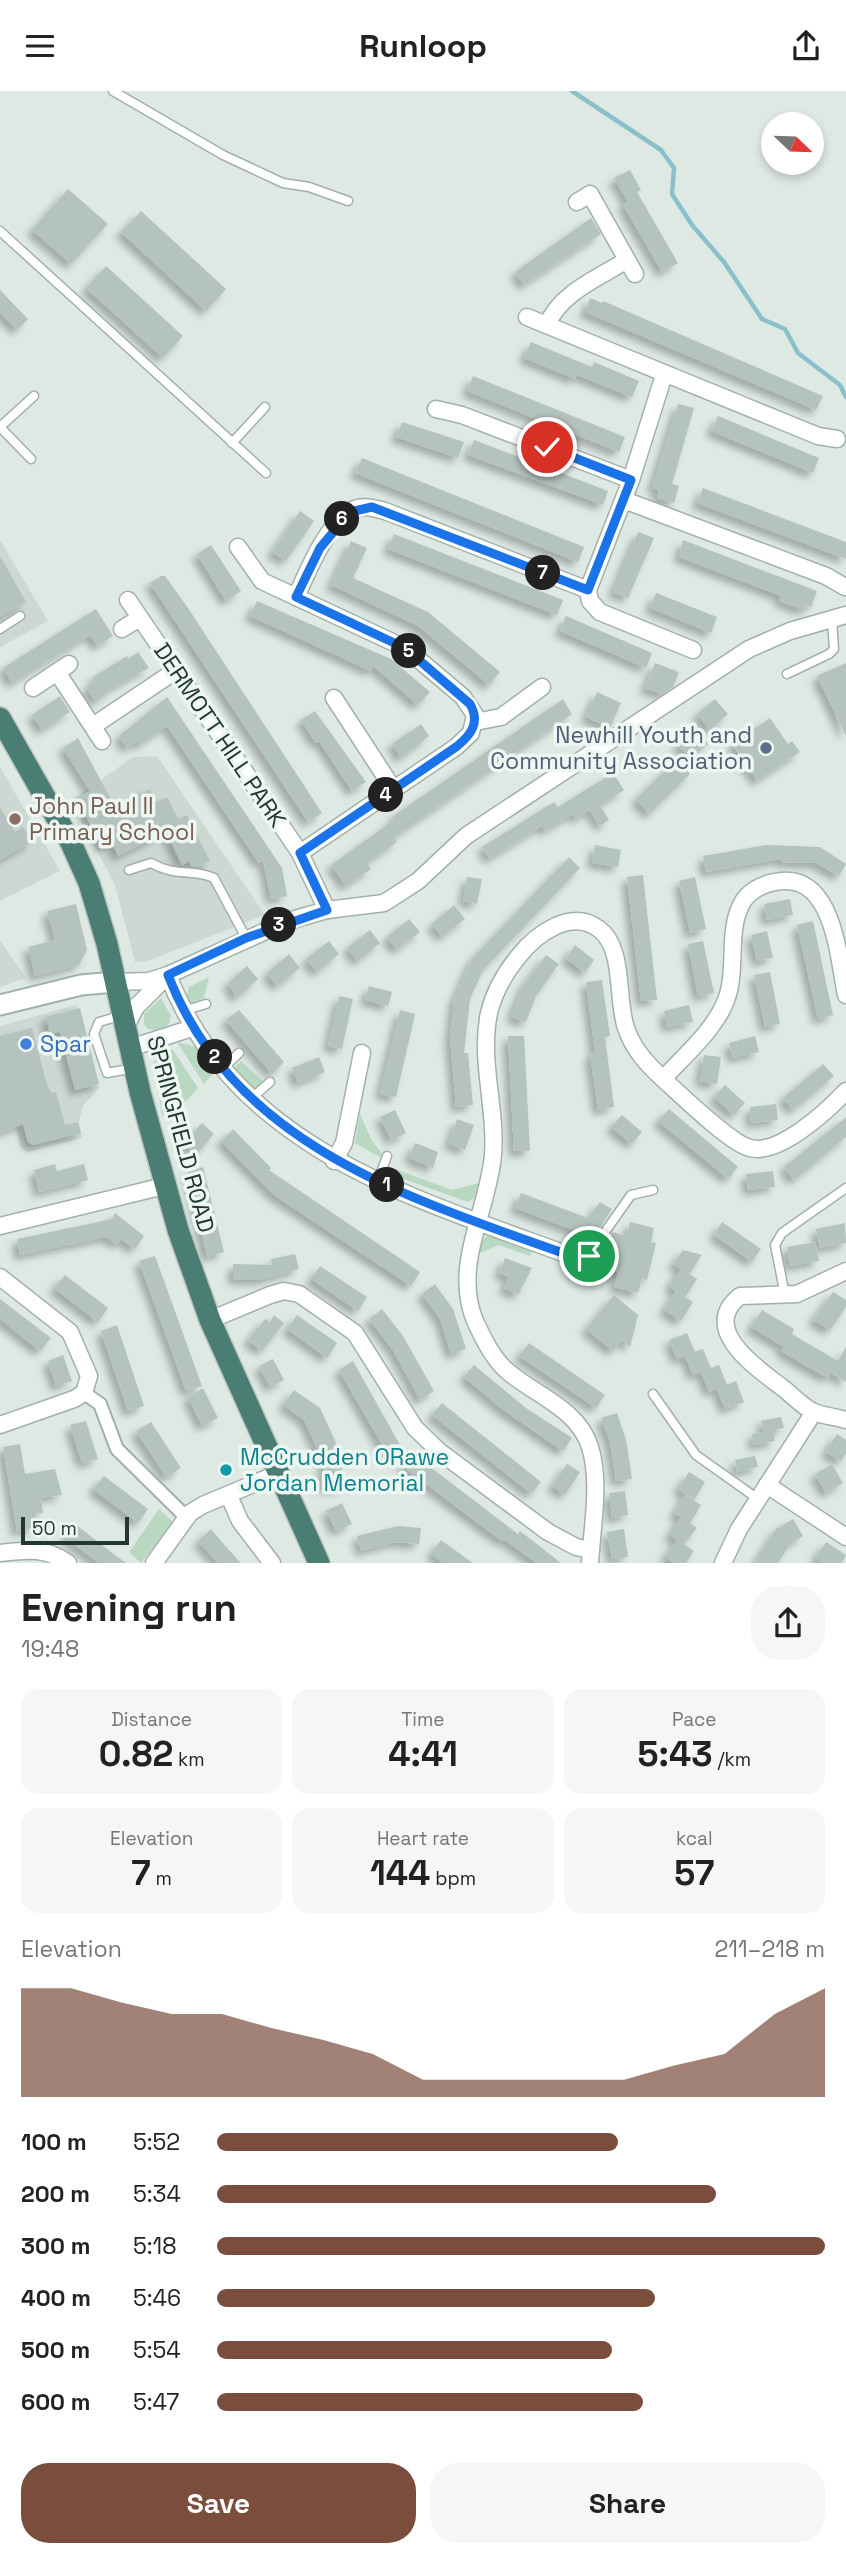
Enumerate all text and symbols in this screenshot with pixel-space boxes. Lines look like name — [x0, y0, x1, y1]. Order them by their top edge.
text: Runloop — [359, 26, 487, 66]
icon: menu — [21, 27, 59, 65]
icon: share — [787, 27, 825, 65]
north arrow — [761, 112, 824, 175]
map controls — [761, 112, 824, 175]
pin — [517, 417, 577, 477]
icon: check — [528, 428, 566, 466]
pin: 6 — [324, 501, 360, 537]
text: 6 — [336, 506, 347, 531]
pin: 7 — [526, 555, 560, 591]
text: 7 — [537, 560, 548, 585]
pin: 5 — [392, 633, 426, 669]
street label: DERMOTT HILL PARK — [147, 637, 293, 833]
text: 5 — [403, 638, 414, 663]
place label: Newhill Youth and Community Association — [490, 720, 752, 776]
marker: Newhill Youth and Community Association — [758, 740, 774, 756]
pin: 4 — [368, 777, 404, 813]
text: 4 — [379, 782, 392, 807]
place label: John Paul II Primary School — [29, 791, 195, 847]
marker: John Paul II Primary School — [7, 811, 23, 827]
pin: 3 — [262, 907, 296, 943]
text: 3 — [273, 912, 284, 937]
place label: Spar — [40, 1029, 91, 1059]
street label: SPRINGFIELD ROAD — [140, 1032, 222, 1236]
marker: Spar — [18, 1036, 34, 1052]
pin: 2 — [198, 1039, 232, 1075]
text: 2 — [209, 1044, 220, 1069]
pin: 1 — [370, 1167, 404, 1203]
text: 1 — [382, 1172, 391, 1197]
pin — [559, 1226, 619, 1286]
icon: arrive — [570, 1237, 608, 1275]
place label: McCrudden ORawe Jordan Memorial — [240, 1442, 449, 1498]
marker: McCrudden ORawe Jordan Memorial — [218, 1462, 234, 1478]
scale bar — [21, 1514, 130, 1546]
text: 50 m — [32, 1516, 77, 1541]
text: Evening run — [21, 1584, 237, 1632]
button: share — [751, 1586, 825, 1660]
text: 19:48 — [21, 1634, 79, 1664]
text: Distance — [111, 1707, 192, 1732]
text: Time — [401, 1707, 445, 1732]
text: Pace — [672, 1707, 717, 1732]
text: 0.82 — [99, 1732, 173, 1776]
text: 4:41 — [388, 1732, 458, 1776]
text: 5:43 — [638, 1732, 713, 1776]
text: km — [173, 1747, 205, 1772]
text: /km — [713, 1747, 751, 1772]
text: Elevation — [110, 1826, 193, 1851]
text: Heart rate — [377, 1826, 469, 1851]
text: kcal — [676, 1826, 713, 1851]
text: 7 — [131, 1851, 151, 1895]
text: 144 — [370, 1851, 430, 1895]
text: 57 — [674, 1851, 714, 1895]
text: m — [151, 1866, 172, 1891]
text: bpm — [430, 1866, 476, 1891]
text: Elevation — [21, 1934, 122, 1964]
text: 211–218 m — [714, 1934, 825, 1964]
text: 100 m — [21, 2127, 87, 2157]
text: 5:52 — [133, 2127, 180, 2157]
text: 200 m — [21, 2179, 90, 2209]
text: 5:34 — [133, 2179, 181, 2209]
text: 300 m — [21, 2231, 90, 2261]
text: 5:18 — [133, 2231, 177, 2261]
text: 400 m — [21, 2283, 91, 2313]
text: 5:46 — [133, 2283, 181, 2313]
text: 500 m — [21, 2335, 90, 2365]
text: 5:54 — [133, 2335, 181, 2365]
text: 600 m — [21, 2387, 91, 2417]
text: 5:47 — [133, 2387, 179, 2417]
button: Save — [21, 2463, 416, 2543]
button: Share — [430, 2463, 825, 2543]

